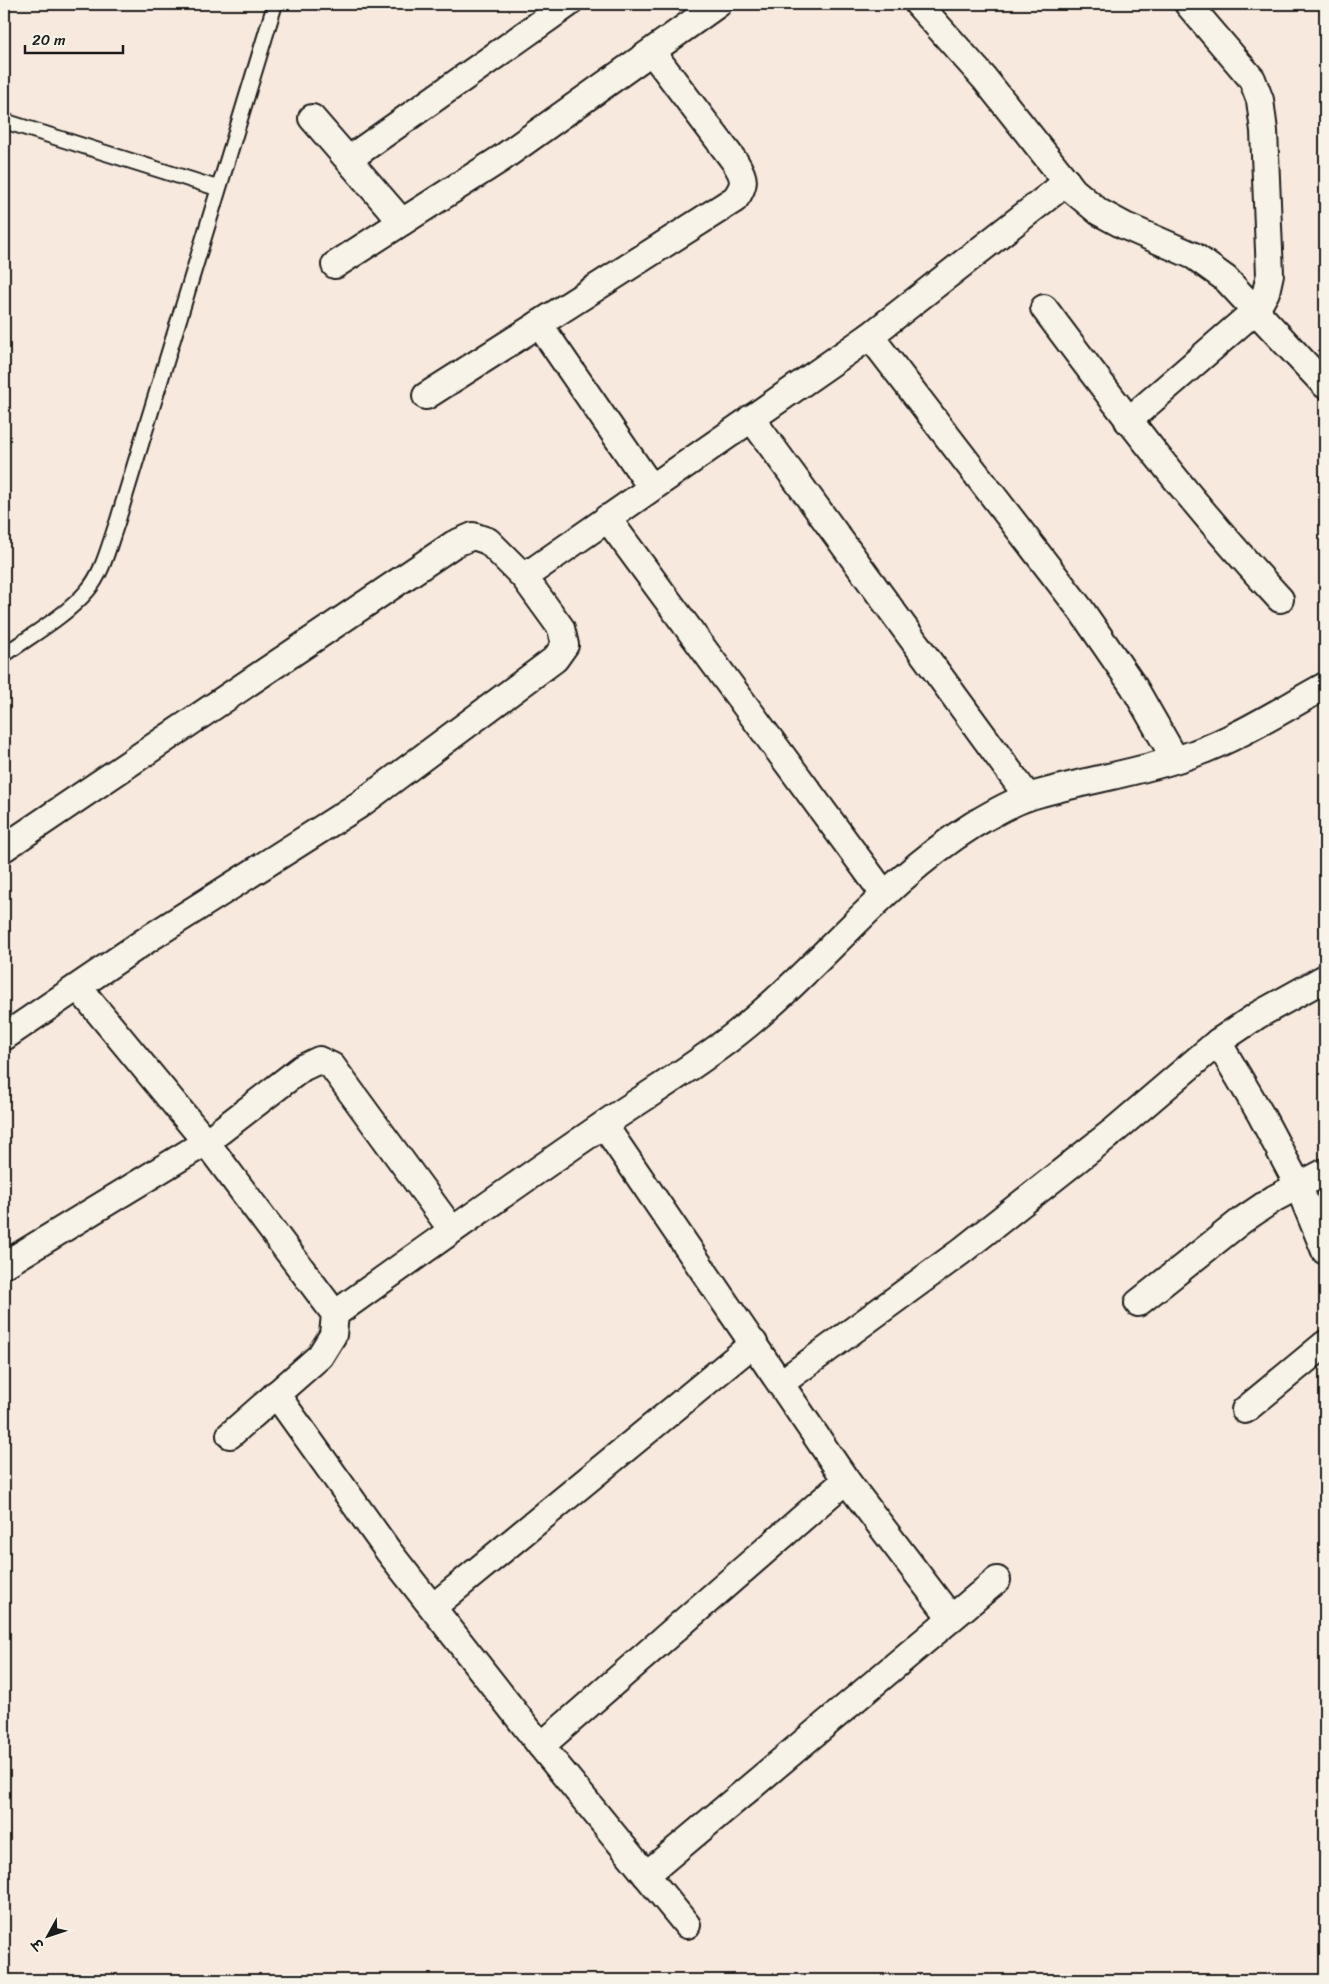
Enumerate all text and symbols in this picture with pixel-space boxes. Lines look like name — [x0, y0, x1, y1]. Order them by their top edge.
scale bar — [25, 22, 122, 54]
text: 20 m — [32, 27, 66, 53]
north arrow — [22, 1912, 72, 1962]
text: उ — [25, 1931, 52, 1957]

